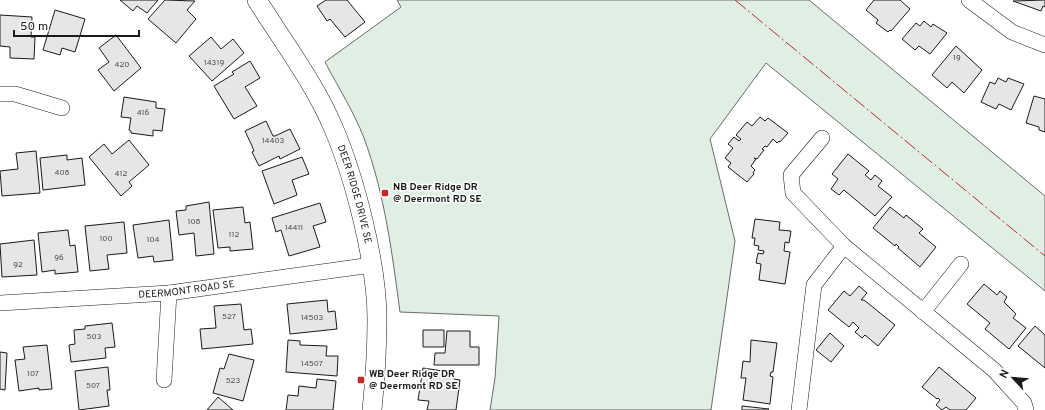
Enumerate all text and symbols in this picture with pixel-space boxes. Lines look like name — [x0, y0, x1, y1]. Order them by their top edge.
scale bar — [14, 12, 139, 38]
text: 50 m — [20, 19, 48, 35]
house number: 19 — [953, 53, 961, 63]
house number: 14319 — [204, 58, 224, 68]
house number: 420 — [115, 60, 130, 70]
house number: 416 — [137, 108, 150, 118]
house number: 14403 — [262, 136, 285, 146]
street label: DEER RIDGE DRIVE SE — [334, 143, 374, 245]
house number: 408 — [55, 168, 70, 178]
house number: 412 — [115, 169, 128, 179]
place label: NB Deer Ridge DR @ Deermont RD SE — [393, 181, 482, 206]
marker: NB Deer Ridge DR @ Deermont RD SE — [380, 188, 390, 198]
house number: 108 — [187, 217, 201, 227]
house number: 14411 — [285, 223, 303, 233]
house number: 112 — [229, 230, 240, 240]
house number: 100 — [99, 234, 113, 244]
house number: 104 — [146, 235, 160, 245]
house number: 96 — [54, 253, 64, 263]
house number: 92 — [13, 260, 23, 270]
street label: DEERMONT ROAD SE — [138, 278, 235, 301]
house number: 527 — [222, 312, 236, 322]
house number: 14503 — [301, 313, 324, 323]
house number: 503 — [87, 332, 102, 342]
north arrow — [993, 358, 1033, 398]
house number: 14507 — [301, 359, 323, 369]
text: N — [997, 367, 1013, 381]
place label: WB Deer Ridge DR @ Deermont RD SE — [369, 368, 458, 393]
house number: 107 — [27, 369, 39, 379]
marker: WB Deer Ridge DR @ Deermont RD SE — [356, 375, 366, 385]
house number: 523 — [226, 376, 241, 386]
house number: 507 — [86, 381, 100, 391]

